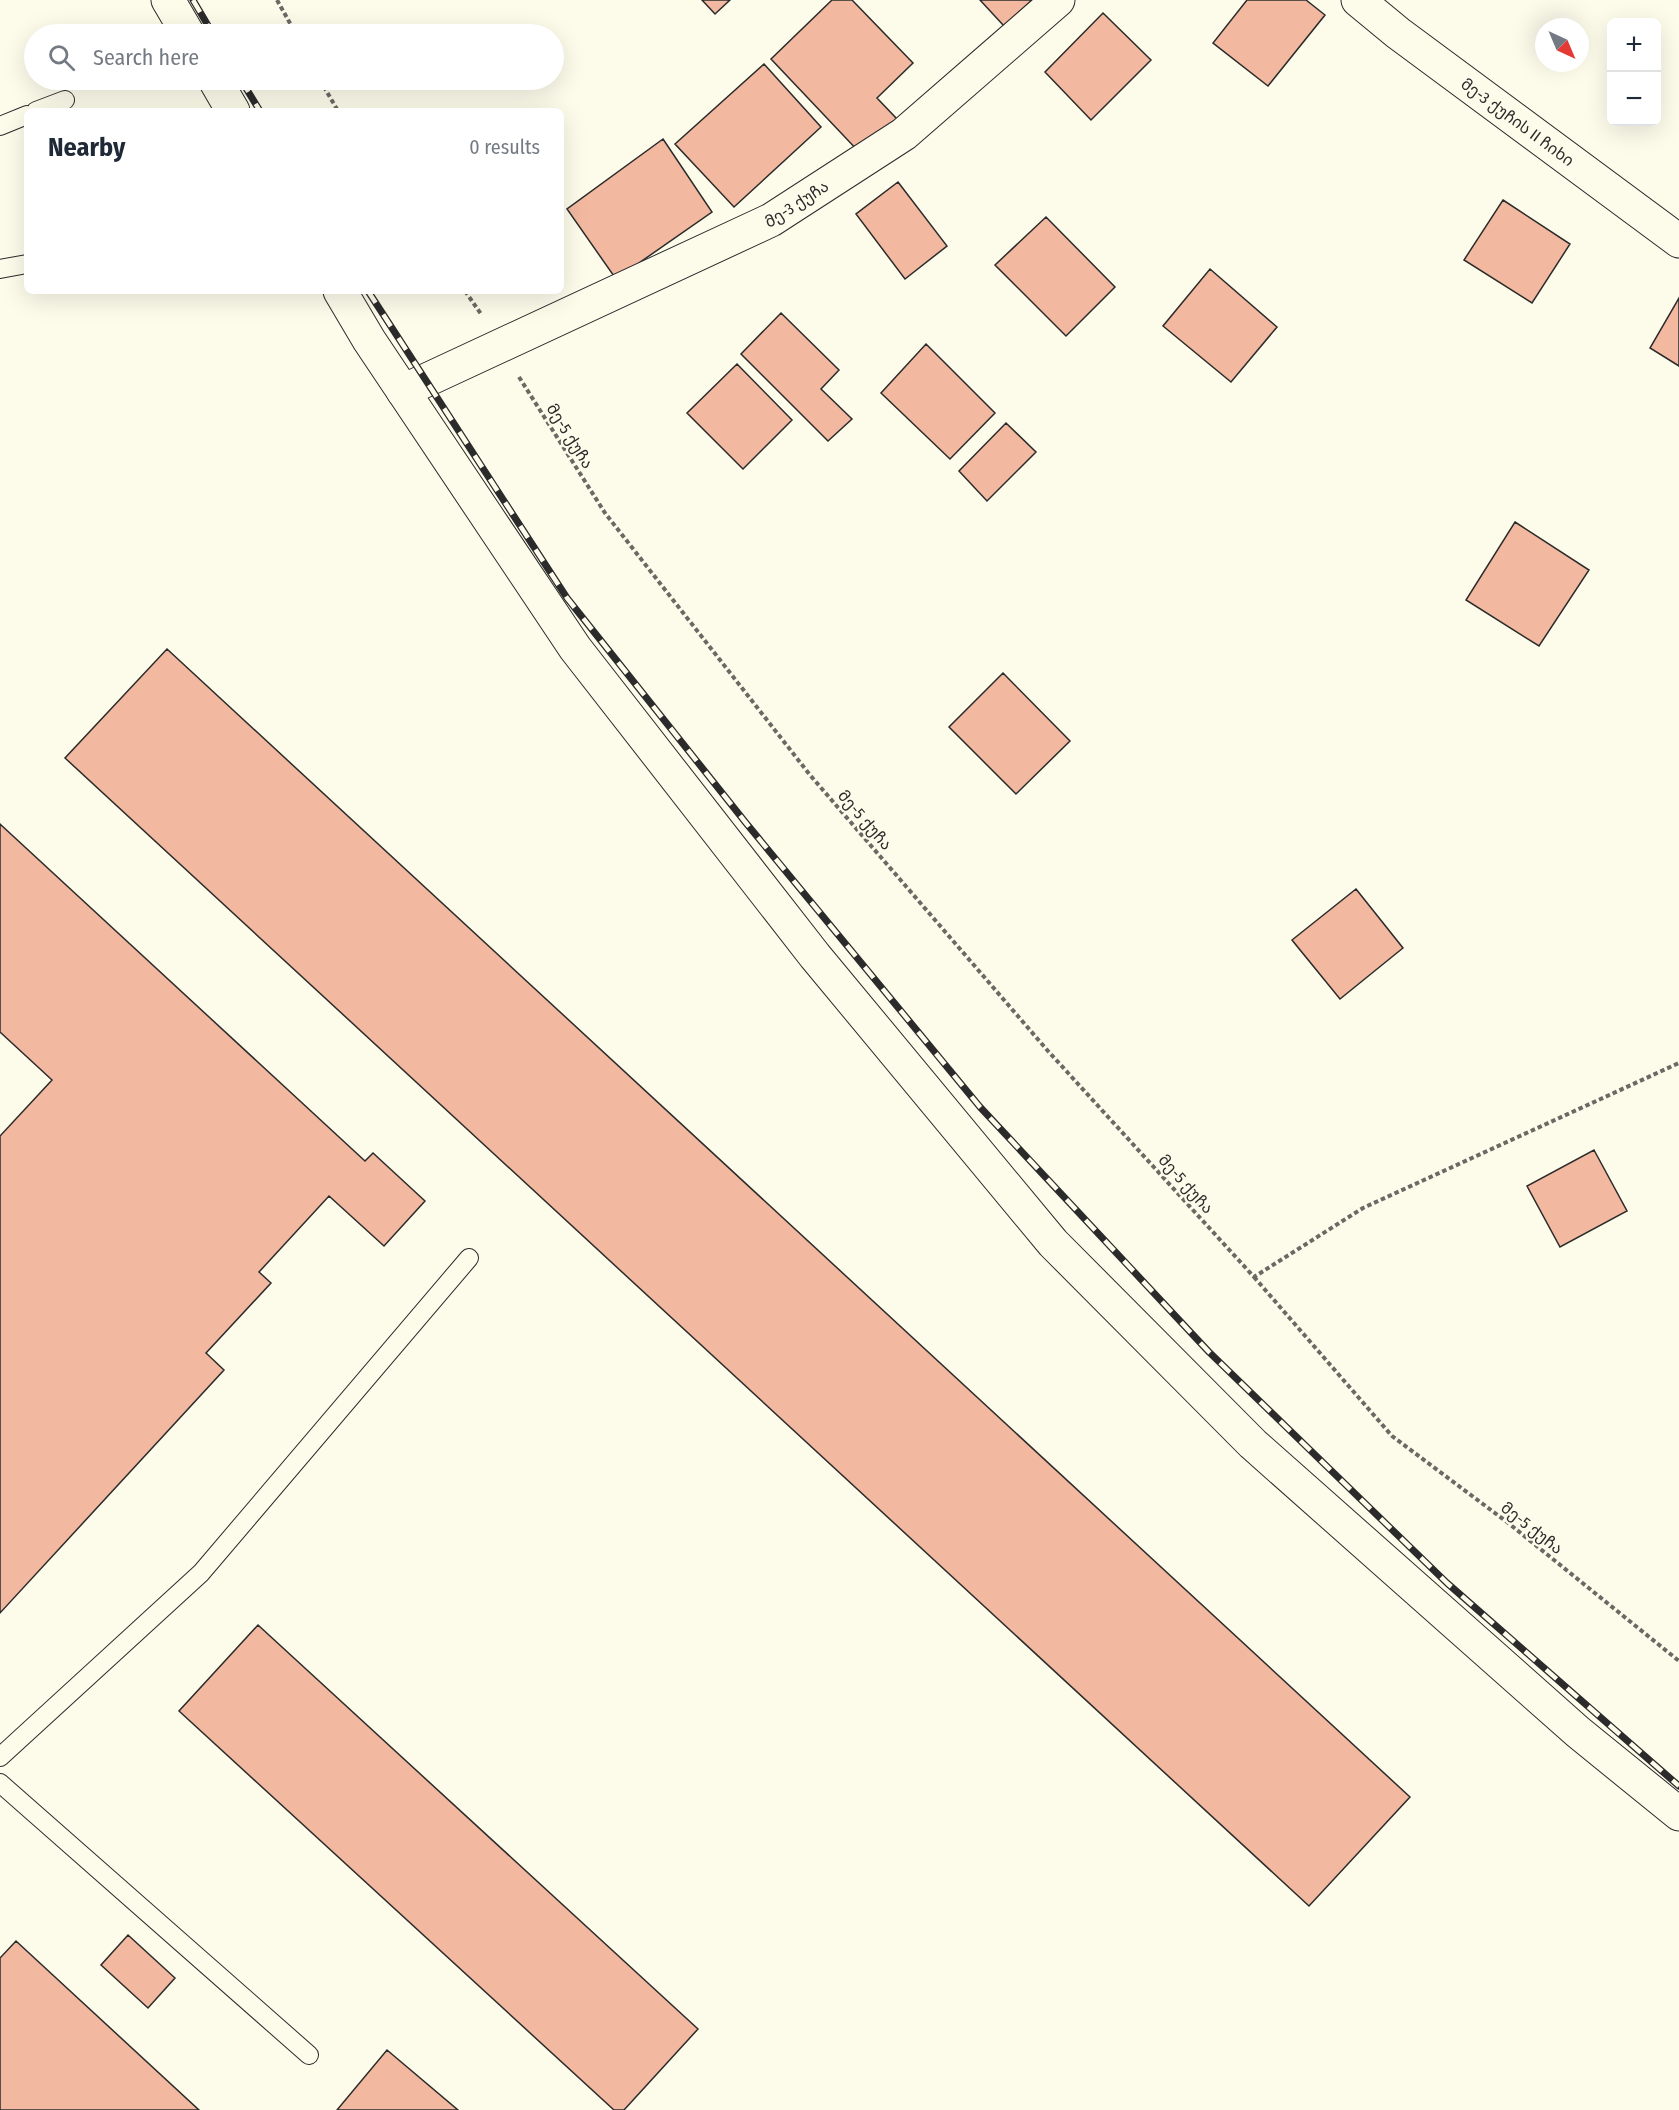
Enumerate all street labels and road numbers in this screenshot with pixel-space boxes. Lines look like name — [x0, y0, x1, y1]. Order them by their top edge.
street label: მე-3 ქუჩის II ჩიხი — [1458, 74, 1578, 170]
street label: მე-3 ქუჩა — [762, 176, 832, 231]
street label: მე-5 ქუჩა — [543, 400, 597, 472]
street label: მე-5 ქუჩა — [834, 786, 896, 854]
street label: მე-5 ქუჩა — [1155, 1151, 1217, 1217]
street label: მე-5 ქუჩა — [1497, 1498, 1567, 1558]

